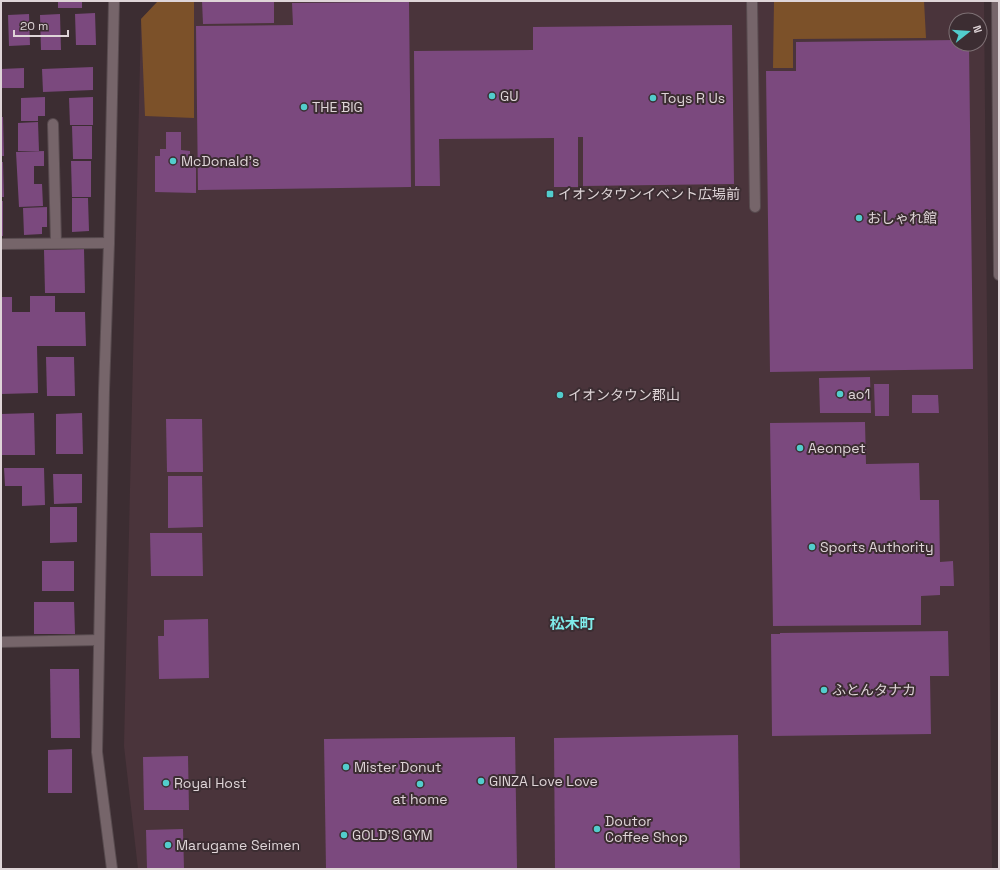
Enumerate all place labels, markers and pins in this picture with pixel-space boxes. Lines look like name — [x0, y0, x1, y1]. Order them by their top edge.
place label: GU — [500, 87, 519, 105]
place label: Toys R Us — [661, 89, 725, 107]
marker: GU — [487, 91, 497, 101]
marker: Toys R Us — [648, 93, 658, 103]
place label: THE BIG — [312, 98, 363, 116]
marker: THE BIG — [299, 102, 309, 112]
place label: McDonald's — [181, 152, 259, 170]
marker: McDonald's — [168, 156, 178, 166]
place label: イオンタウンイベント広場前 — [558, 185, 740, 203]
marker: イオンタウンイベント広場前 — [545, 189, 555, 199]
place label: おしゃれ館 — [867, 209, 937, 227]
marker: おしゃれ館 — [854, 213, 864, 223]
place label: ao1 — [848, 385, 870, 403]
place label: イオンタウン郡山 — [568, 386, 680, 404]
marker: ao1 — [835, 389, 845, 399]
marker: イオンタウン郡山 — [555, 390, 565, 400]
place label: Aeonpet — [808, 439, 866, 457]
marker: Aeonpet — [795, 443, 805, 453]
place label: Sports Authority — [820, 538, 934, 556]
marker: Sports Authority — [807, 542, 817, 552]
place label: ふとんタナカ — [832, 681, 916, 699]
marker: ふとんタナカ — [819, 685, 829, 695]
place label: Mister Donut — [354, 758, 442, 776]
marker: Mister Donut — [341, 762, 351, 772]
place label: GINZA Love Love — [489, 772, 598, 790]
place label: Royal Host — [174, 774, 247, 792]
marker: GINZA Love Love — [476, 776, 486, 786]
marker: Royal Host — [161, 778, 171, 788]
marker: at home — [415, 779, 425, 789]
place label: at home — [392, 790, 448, 808]
place label: Doutor Coffee Shop — [605, 812, 688, 846]
marker: Doutor Coffee Shop — [592, 824, 602, 834]
place label: GOLD'S GYM — [352, 826, 433, 844]
marker: GOLD'S GYM — [339, 830, 349, 840]
place label: Marugame Seimen — [176, 836, 300, 854]
marker: Marugame Seimen — [163, 840, 173, 850]

